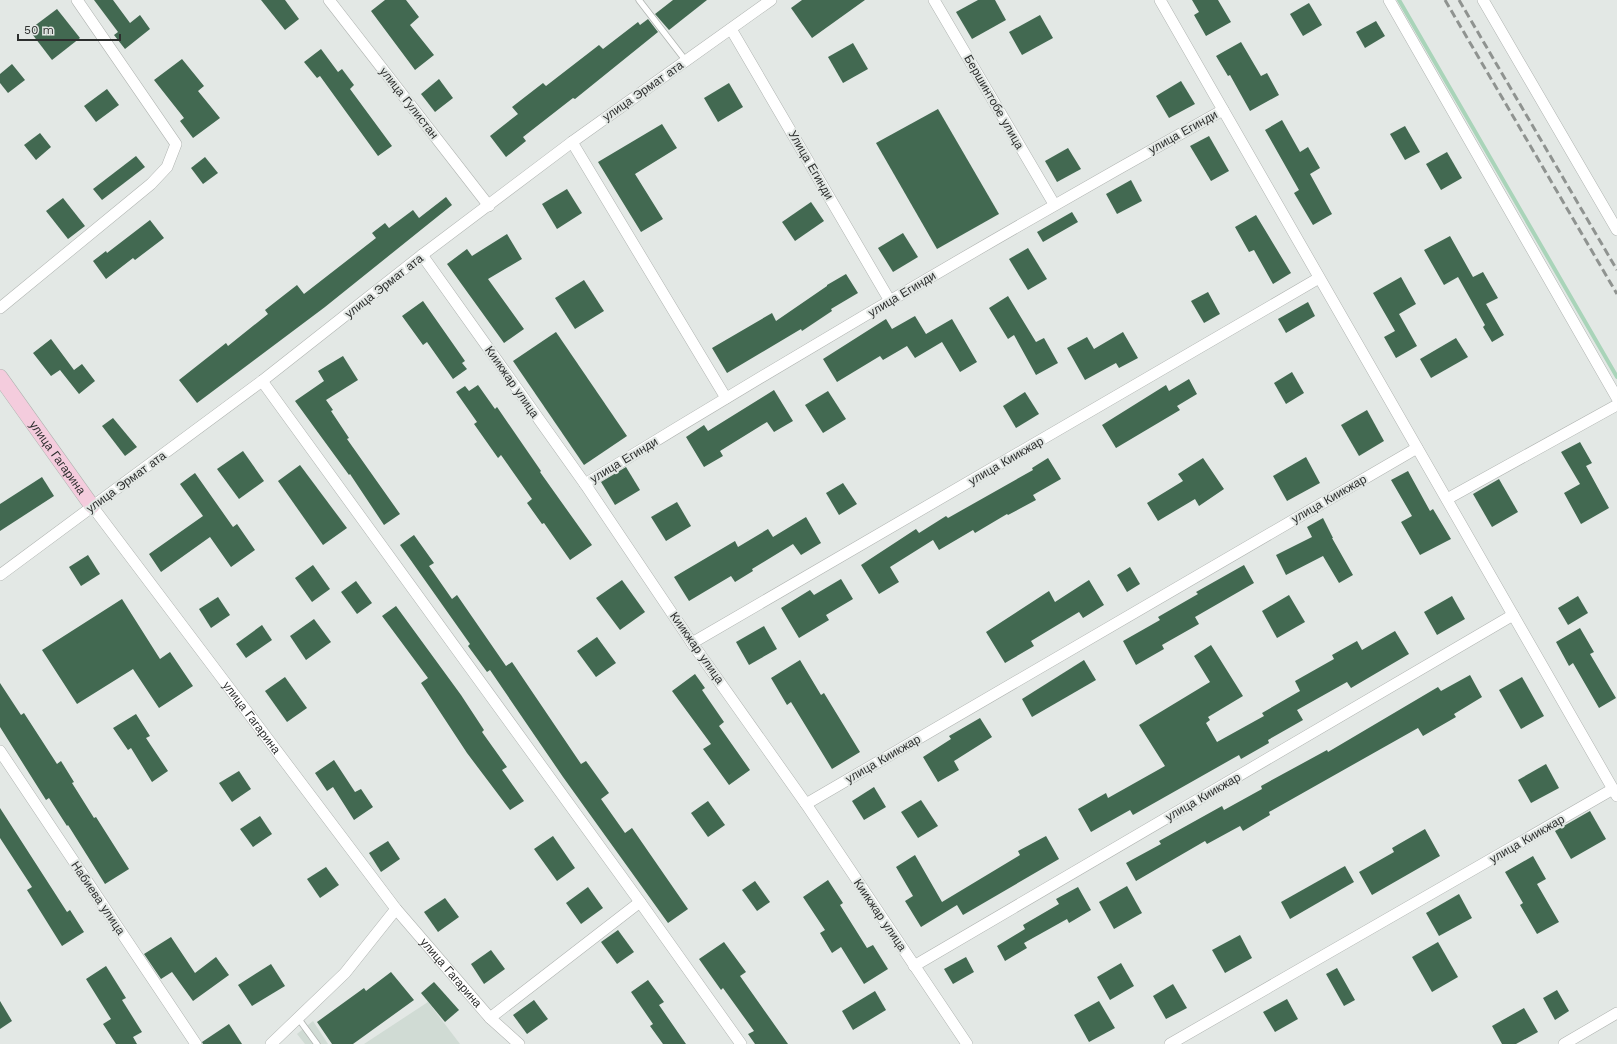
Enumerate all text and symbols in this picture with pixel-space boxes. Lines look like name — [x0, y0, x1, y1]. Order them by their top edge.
scale bar — [18, 16, 120, 42]
text: 50 m — [24, 23, 54, 37]
street label: Бершинтобе улица — [961, 52, 1027, 152]
street label: улица Эрмат ата — [600, 58, 686, 124]
street label: улица Гулистан — [377, 64, 441, 142]
street label: улица Егинди — [1146, 107, 1220, 157]
street label: Улица Егинди — [786, 128, 836, 202]
street label: улица Эрмат ата — [342, 251, 426, 321]
street label: улица Егинди — [866, 268, 938, 320]
street label: Киикжар улица — [482, 344, 542, 421]
street label: улица Гагарина — [26, 418, 89, 497]
street label: улица Егинди — [588, 434, 660, 486]
street label: улица Киикжар — [966, 434, 1046, 488]
street label: улица Эрмат ата — [83, 448, 169, 516]
street label: улица Киикжар — [1289, 472, 1369, 526]
street label: Киикжар улица — [667, 610, 727, 687]
street label: улица Гагарина — [220, 679, 284, 757]
street label: улица Киикжар — [843, 732, 923, 786]
street label: улица Киикжар — [1163, 770, 1243, 824]
street label: улица Киикжар — [1487, 812, 1567, 866]
street label: Набиева улица — [68, 859, 128, 938]
street label: Киикжар улица — [851, 876, 909, 954]
street label: улица Гагарина — [417, 935, 485, 1011]

